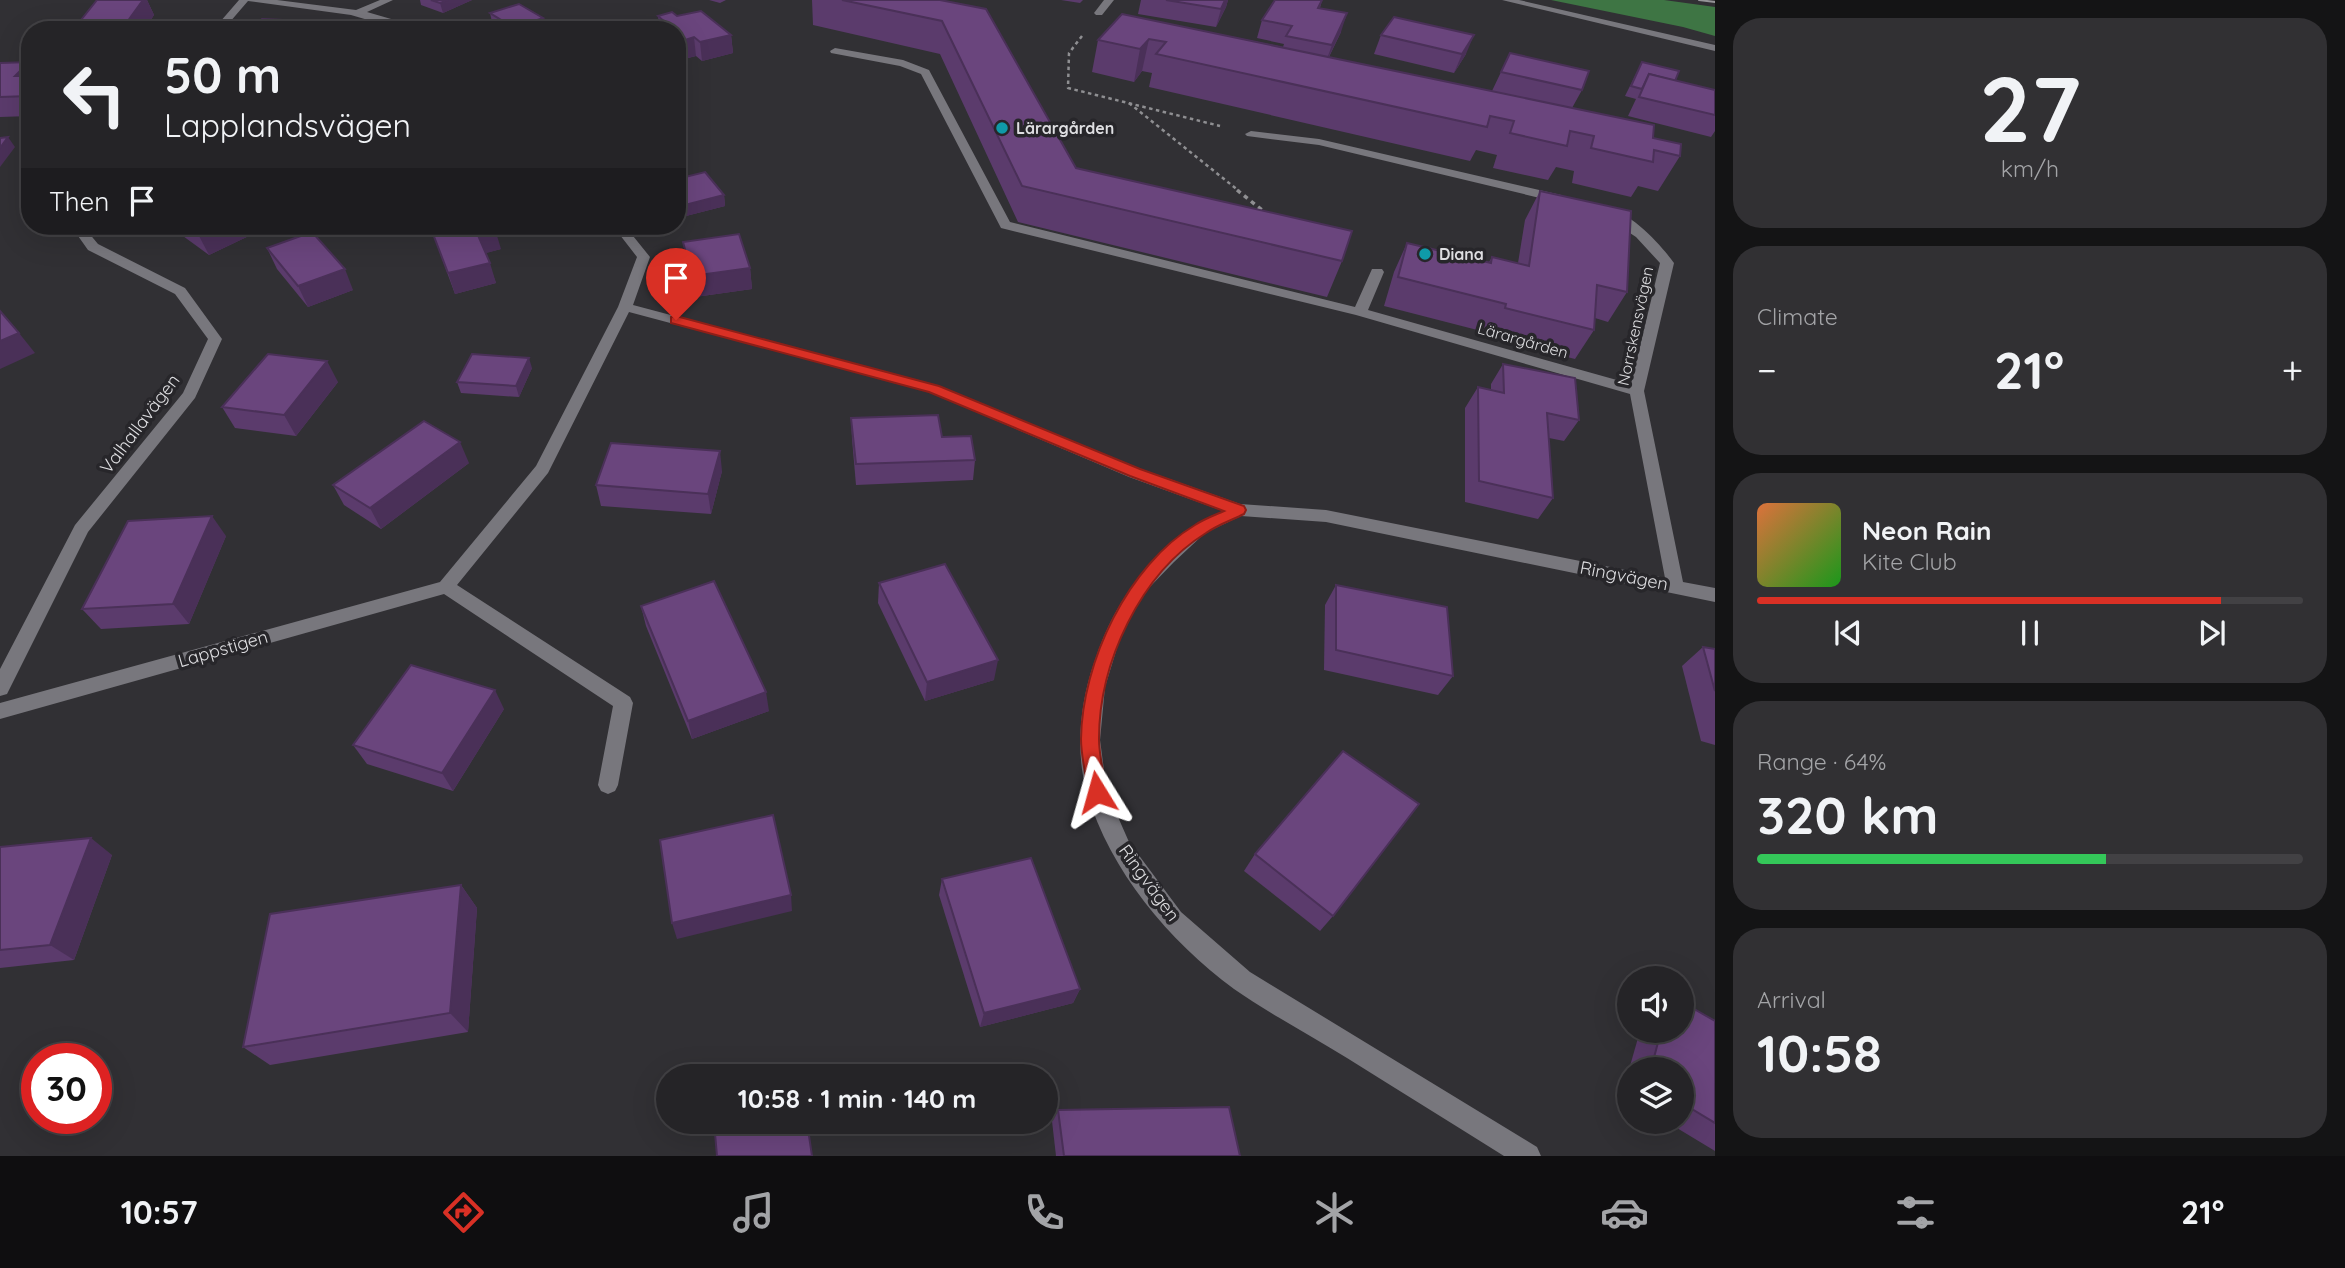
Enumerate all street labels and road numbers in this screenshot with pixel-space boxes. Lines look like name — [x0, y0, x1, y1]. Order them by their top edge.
street label: Norrskensvägen — [1613, 265, 1657, 387]
street label: Lärargården — [1475, 318, 1571, 362]
street label: Valhallavägen — [95, 369, 185, 478]
street label: Ringvägen — [1578, 556, 1670, 595]
street label: Lappstigen — [175, 625, 270, 672]
street label: Ringvägen — [1114, 840, 1185, 926]

